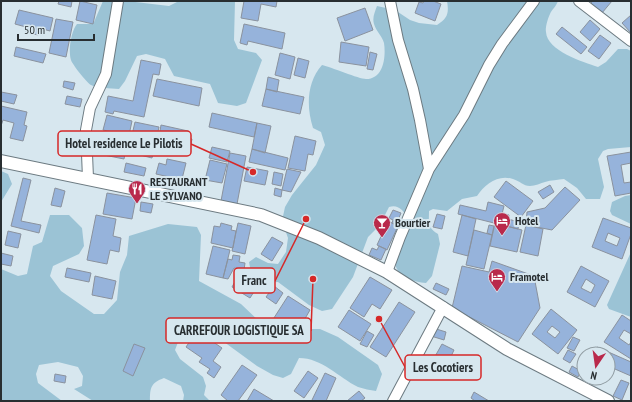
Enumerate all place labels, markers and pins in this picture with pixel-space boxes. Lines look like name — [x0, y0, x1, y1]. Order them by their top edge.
callout: Hotel residence Le Pilotis — [58, 131, 191, 156]
place label: RESTAURANT LE SYLVANO — [150, 174, 208, 203]
restaurant icon: RESTAURANT LE SYLVANO — [127, 179, 147, 204]
hotel icon: Hotel — [492, 211, 512, 236]
bar icon: Bourtier — [372, 213, 392, 238]
place label: Hotel — [515, 213, 538, 228]
place label: Bourtier — [395, 215, 431, 230]
hotel icon: Framotel — [487, 267, 507, 292]
callout: Franc — [234, 268, 275, 293]
place label: Framotel — [510, 269, 548, 284]
callout: CARREFOUR LOGISTIQUE SA — [166, 318, 311, 343]
callout: Les Cocotiers — [405, 355, 481, 380]

